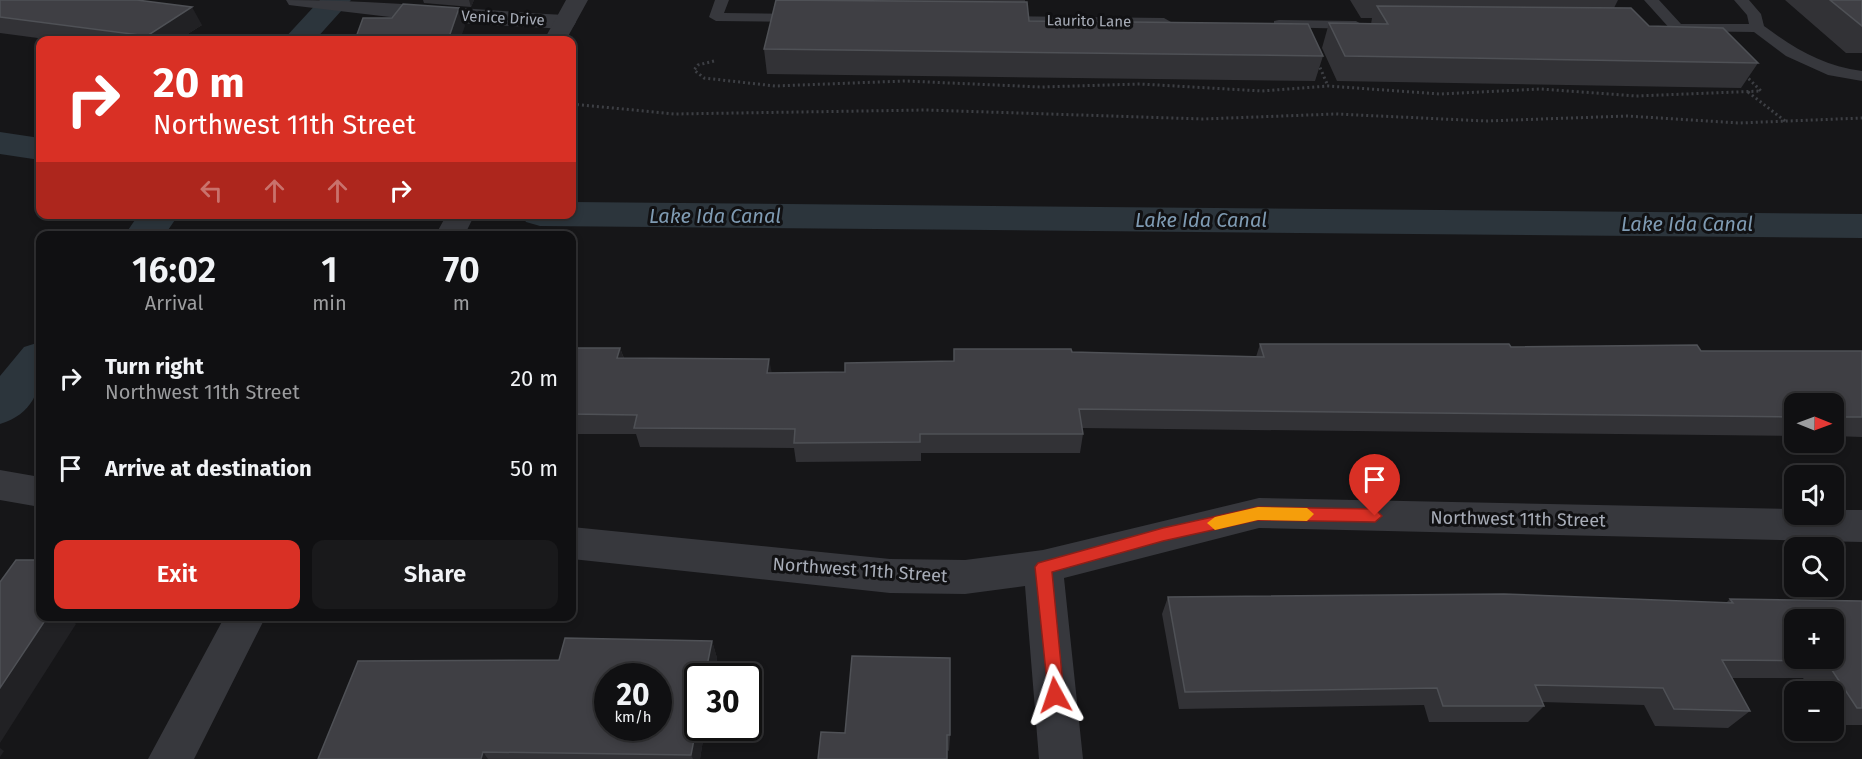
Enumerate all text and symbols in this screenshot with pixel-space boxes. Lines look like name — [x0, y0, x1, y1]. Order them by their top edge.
street label: Venice Drive — [461, 7, 545, 29]
street label: Laurito Lane — [1047, 11, 1131, 31]
text: 20 m — [153, 58, 245, 108]
icon: right — [54, 60, 132, 138]
text: Northwest 11th Street — [153, 109, 416, 141]
icon: left — [195, 174, 228, 207]
icon: ahead — [258, 174, 291, 207]
icon: ahead — [321, 174, 354, 207]
icon: right — [384, 174, 417, 207]
water label: Lake Ida Canal — [649, 204, 781, 228]
water label: Lake Ida Canal — [1135, 208, 1267, 232]
water label: Lake Ida Canal — [1621, 212, 1753, 236]
text: 16:02 — [132, 248, 216, 292]
text: 1 — [321, 248, 338, 292]
text: 70 — [443, 248, 480, 292]
text: Arrival — [145, 291, 203, 315]
text: min — [312, 291, 347, 315]
text: m — [453, 291, 470, 315]
text: Turn right — [105, 353, 204, 380]
icon: right — [54, 362, 87, 395]
text: 20 m — [510, 365, 558, 392]
text: Northwest 11th Street — [105, 380, 300, 404]
north arrow — [1784, 393, 1844, 453]
map controls — [1784, 393, 1844, 741]
icon: arrive — [54, 452, 87, 485]
pin — [1349, 454, 1400, 516]
text: Arrive at destination — [105, 455, 312, 482]
text: 50 m — [510, 455, 558, 482]
icon: arrive — [1358, 463, 1391, 496]
button: sound — [1784, 465, 1844, 525]
street label: Northwest 11th Street — [1430, 506, 1606, 532]
button: search — [1784, 537, 1844, 597]
button: Exit — [54, 540, 300, 609]
button: Share — [312, 540, 558, 609]
street label: Northwest 11th Street — [772, 553, 949, 587]
button: + — [1784, 609, 1844, 669]
speed limit sign: 30 — [684, 663, 762, 741]
position arrow — [1023, 663, 1087, 727]
text: 20 — [616, 677, 650, 713]
button: − — [1784, 681, 1844, 741]
text: km/h — [614, 708, 652, 726]

